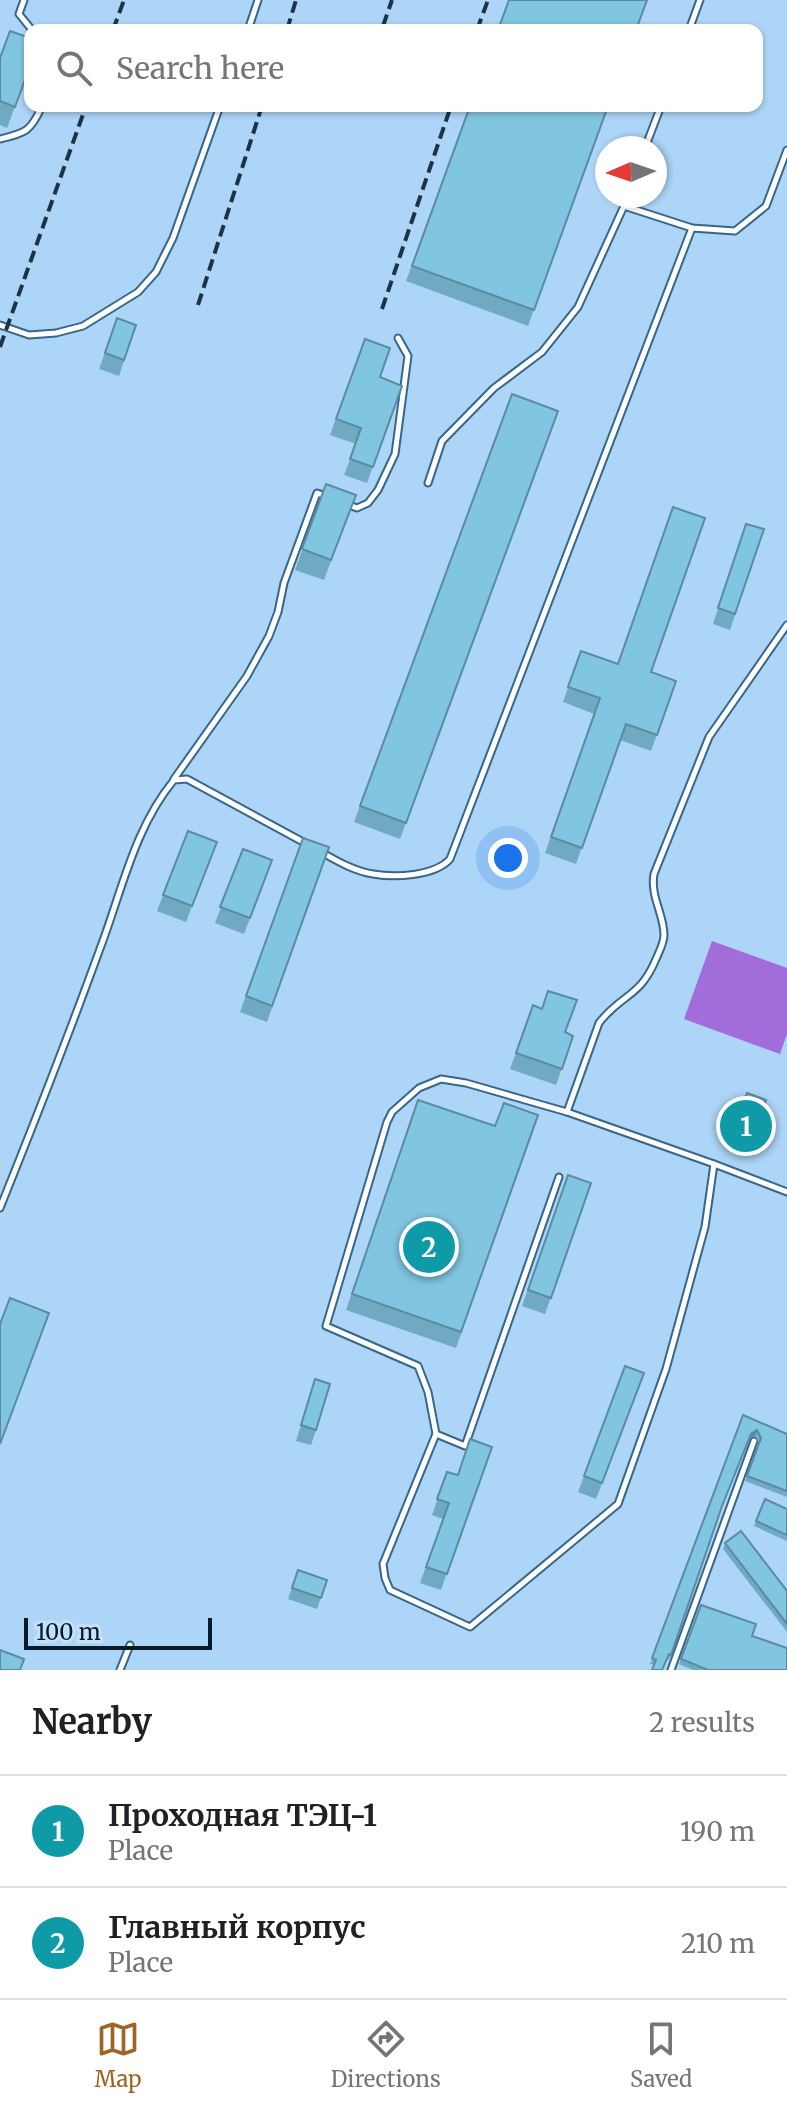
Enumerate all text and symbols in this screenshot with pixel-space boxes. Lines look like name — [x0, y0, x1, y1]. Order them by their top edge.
search box — [24, 24, 763, 112]
icon: search — [52, 46, 96, 90]
text: Search here — [116, 49, 284, 87]
north arrow — [595, 136, 667, 208]
your location — [488, 838, 528, 878]
pin: 1 — [720, 1096, 772, 1156]
pin: 2 — [403, 1217, 455, 1277]
scale bar — [24, 1614, 212, 1650]
text: 100 m — [36, 1618, 101, 1646]
text: Nearby — [32, 1701, 152, 1743]
text: 2 results — [649, 1706, 755, 1739]
text: Проходная ТЭЦ-1 — [108, 1796, 377, 1834]
text: 1 — [52, 1815, 64, 1848]
text: 190 m — [680, 1815, 755, 1848]
text: Place — [108, 1834, 173, 1867]
text: Главный корпус — [108, 1908, 366, 1946]
text: 2 — [50, 1927, 66, 1960]
text: 210 m — [681, 1927, 755, 1960]
text: Place — [108, 1946, 173, 1979]
tab: Map — [95, 2017, 142, 2093]
tab: Directions — [331, 2017, 441, 2093]
tab: Saved — [630, 2017, 692, 2093]

